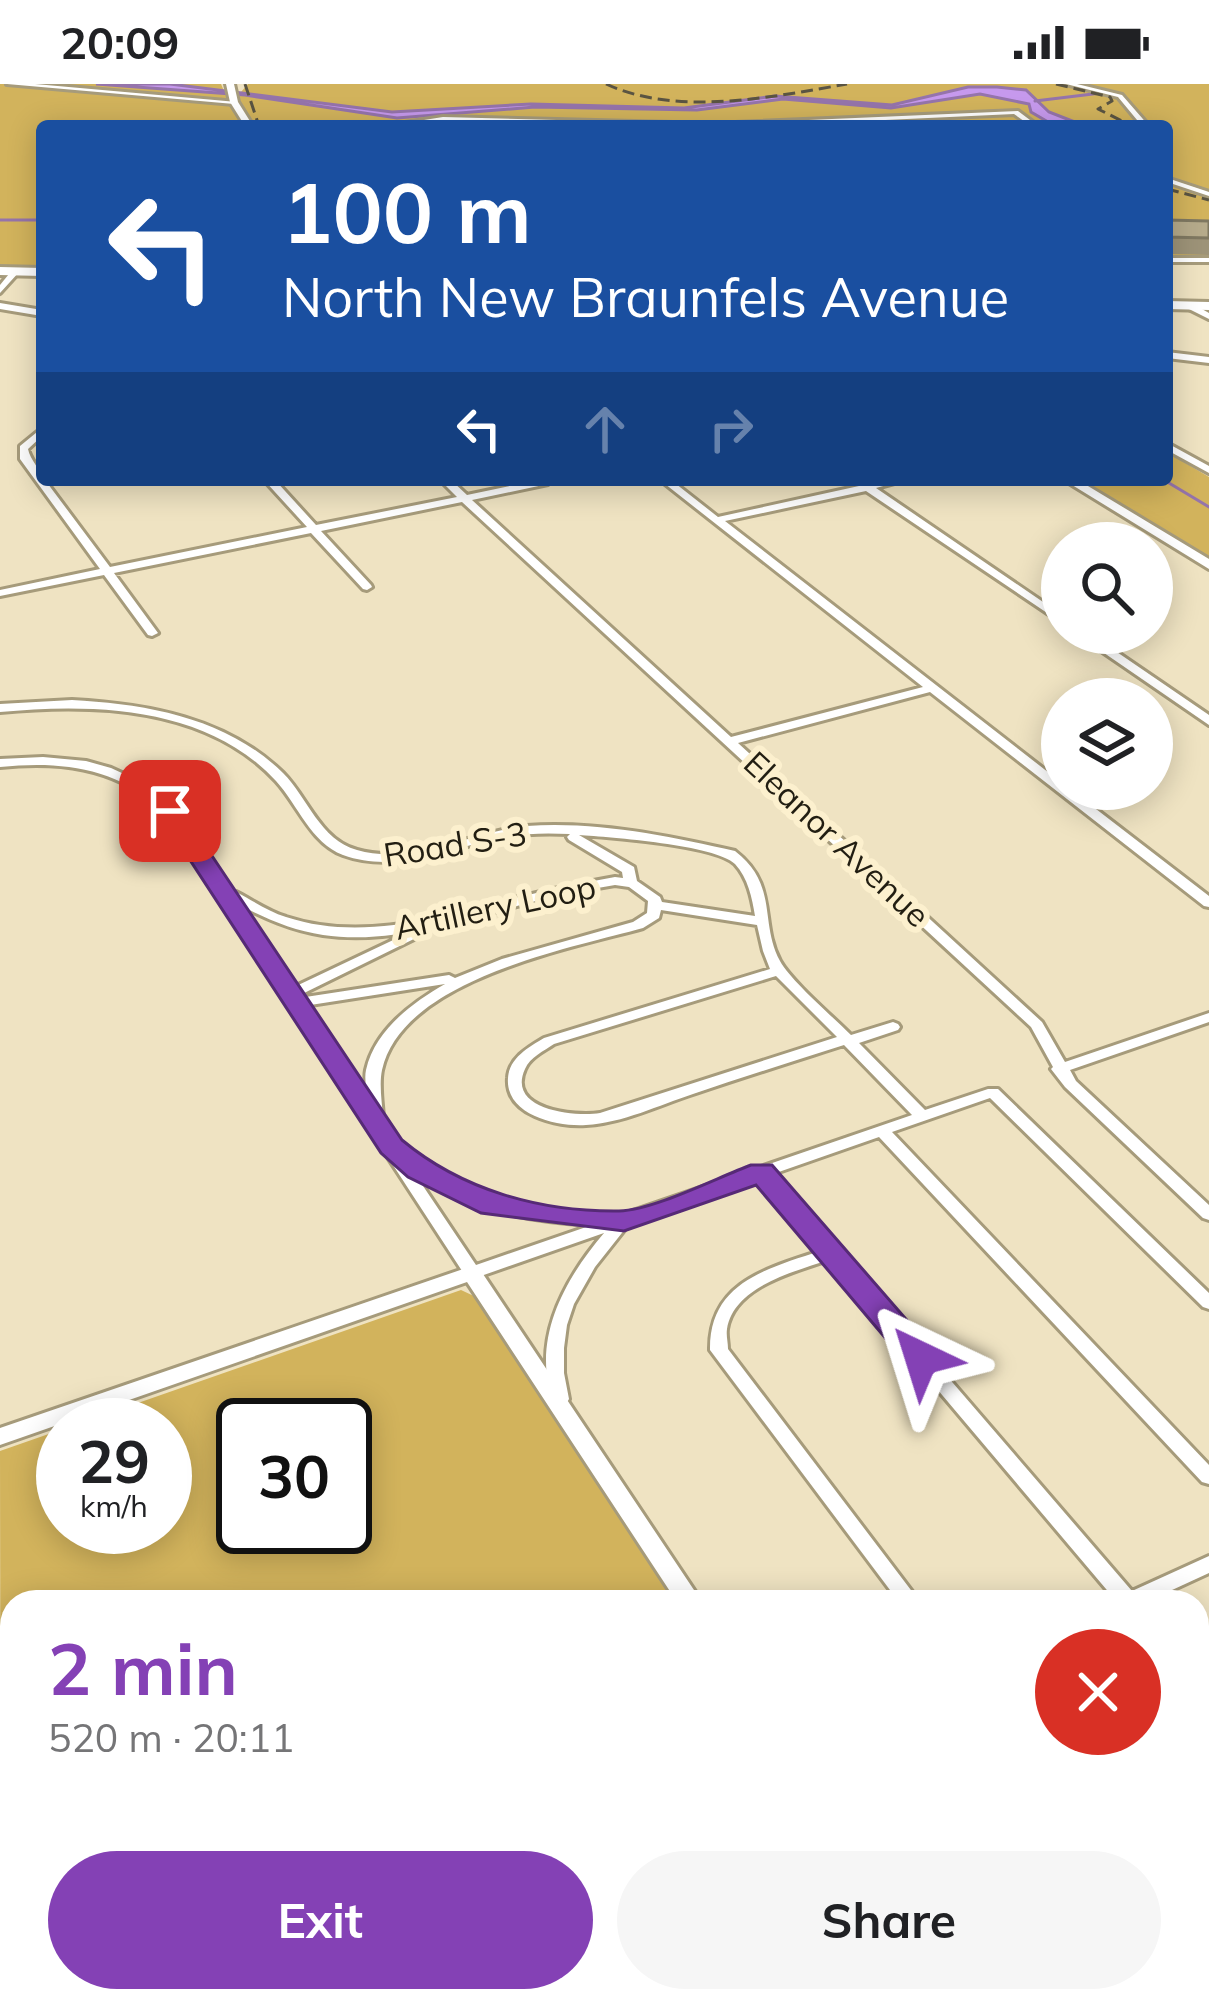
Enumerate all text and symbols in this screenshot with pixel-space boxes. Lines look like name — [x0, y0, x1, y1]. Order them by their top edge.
text: 20:09 — [60, 14, 179, 70]
text: 100 m — [282, 159, 532, 264]
icon: left — [84, 168, 240, 324]
text: North New Braunfels Avenue — [282, 263, 1009, 331]
icon: left — [446, 396, 512, 462]
icon: ahead — [572, 396, 638, 462]
icon: right — [698, 396, 764, 462]
map controls — [1041, 522, 1173, 810]
button: search — [1041, 522, 1173, 654]
button: layers — [1041, 678, 1173, 810]
street label: Eleanor Avenue — [736, 742, 939, 935]
pin — [119, 760, 221, 862]
icon: arrive — [137, 778, 203, 844]
street label: Road S-3 — [381, 812, 529, 875]
street label: Artillery Loop — [391, 865, 599, 948]
position arrow — [858, 1295, 984, 1421]
speed limit sign: 30 — [216, 1398, 372, 1554]
text: 29 — [78, 1423, 150, 1498]
text: km/h — [80, 1487, 148, 1525]
text: 2 min — [48, 1623, 238, 1713]
button: close — [1035, 1629, 1161, 1755]
text: 520 m · 20:11 — [48, 1713, 294, 1762]
button: Exit — [48, 1851, 593, 1989]
button: Share — [617, 1851, 1161, 1989]

